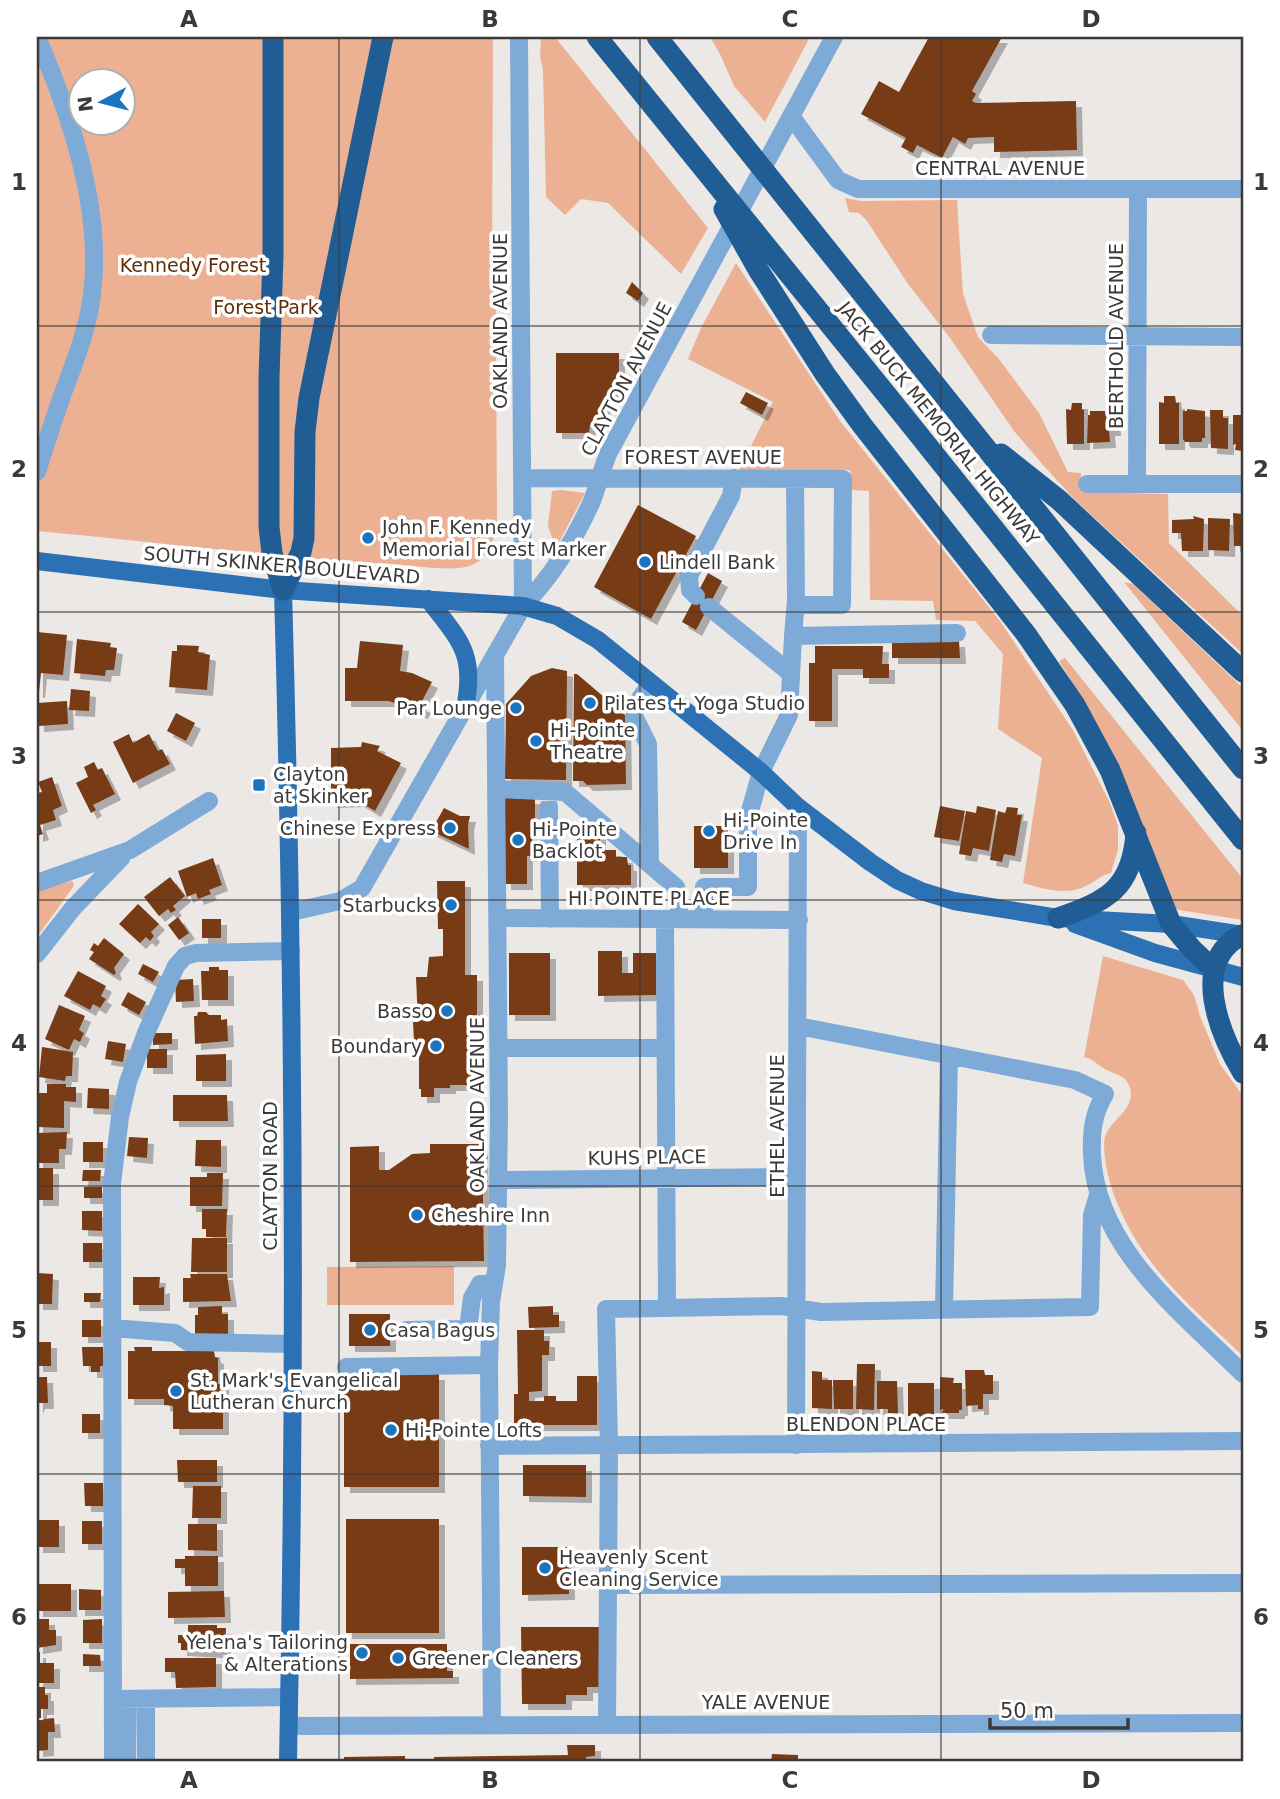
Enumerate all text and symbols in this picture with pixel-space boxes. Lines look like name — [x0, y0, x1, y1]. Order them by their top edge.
text: A — [180, 6, 198, 32]
text: B — [481, 6, 499, 32]
text: C — [782, 6, 798, 32]
text: D — [1081, 6, 1101, 32]
north arrow — [66, 66, 136, 136]
text: N — [73, 95, 97, 113]
street label: CENTRAL AVENUE — [915, 157, 1085, 179]
text: 1 — [11, 169, 27, 195]
text: 1 — [1253, 169, 1269, 195]
street label: OAKLAND AVENUE — [489, 233, 511, 409]
street label: BERTHOLD AVENUE — [1105, 243, 1127, 429]
park label: Kennedy Forest — [120, 254, 266, 276]
park label: Forest Park — [213, 296, 319, 318]
street label: JACK BUCK MEMORIAL HIGHWAY — [833, 296, 1044, 549]
street label: CLAYTON AVENUE — [576, 298, 676, 460]
street label: FOREST AVENUE — [624, 446, 782, 468]
text: 2 — [11, 456, 27, 482]
text: 2 — [1253, 456, 1269, 482]
place label: John F. Kennedy Memorial Forest Marker — [381, 516, 606, 560]
marker: John F. Kennedy Memorial Forest Marker — [360, 530, 376, 546]
street label: SOUTH SKINKER BOULEVARD — [143, 542, 421, 588]
place label: Lindell Bank — [659, 551, 775, 573]
marker: Lindell Bank — [637, 554, 653, 570]
place label: Pilates + Yoga Studio — [604, 692, 805, 714]
marker: Pilates + Yoga Studio — [582, 695, 598, 711]
place label: Par Lounge — [396, 697, 502, 719]
marker: Par Lounge — [508, 700, 524, 716]
place label: Hi-Pointe Theatre — [549, 719, 635, 763]
marker: Hi-Pointe Theatre — [528, 733, 544, 749]
text: 3 — [11, 743, 27, 769]
text: 3 — [1253, 743, 1269, 769]
place label: Clayton at Skinker — [273, 763, 369, 807]
marker: Clayton at Skinker — [251, 777, 267, 793]
place label: Hi-Pointe Drive In — [723, 809, 808, 853]
place label: Chinese Express — [280, 817, 436, 839]
place label: Hi-Pointe Backlot — [532, 818, 617, 862]
marker: Chinese Express — [442, 820, 458, 836]
marker: Hi-Pointe Drive In — [701, 823, 717, 839]
marker: Hi-Pointe Backlot — [510, 832, 526, 848]
street label: HI POINTE PLACE — [568, 887, 730, 909]
place label: Starbucks — [343, 894, 437, 916]
marker: Starbucks — [443, 897, 459, 913]
place label: Basso — [377, 1000, 433, 1022]
marker: Basso — [439, 1003, 455, 1019]
street label: OAKLAND AVENUE — [466, 1017, 488, 1193]
text: 4 — [11, 1030, 27, 1056]
text: 4 — [1253, 1030, 1269, 1056]
place label: Boundary — [330, 1035, 422, 1057]
marker: Boundary — [428, 1038, 444, 1054]
street label: ETHEL AVENUE — [766, 1054, 788, 1198]
street label: CLAYTON ROAD — [259, 1101, 281, 1251]
street label: KUHS PLACE — [587, 1145, 707, 1169]
place label: Cheshire Inn — [431, 1204, 550, 1226]
marker: Cheshire Inn — [409, 1207, 425, 1223]
text: 5 — [11, 1317, 27, 1343]
text: 5 — [1253, 1317, 1269, 1343]
place label: Casa Bagus — [384, 1319, 495, 1341]
marker: Casa Bagus — [362, 1322, 378, 1338]
place label: St. Mark's Evangelical Lutheran Church — [190, 1369, 398, 1413]
marker: St. Mark's Evangelical Lutheran Church — [168, 1383, 184, 1399]
street label: BLENDON PLACE — [786, 1413, 946, 1435]
place label: Hi-Pointe Lofts — [405, 1419, 542, 1441]
marker: Hi-Pointe Lofts — [383, 1422, 399, 1438]
place label: Heavenly Scent Cleaning Service — [559, 1546, 719, 1590]
marker: Heavenly Scent Cleaning Service — [537, 1560, 553, 1576]
text: 6 — [11, 1604, 27, 1630]
text: 6 — [1253, 1604, 1269, 1630]
place label: Yelena's Tailoring & Alterations — [185, 1631, 348, 1675]
marker: Yelena's Tailoring & Alterations — [354, 1645, 370, 1661]
place label: Greener Cleaners — [412, 1647, 578, 1669]
marker: Greener Cleaners — [390, 1650, 406, 1666]
scale bar — [990, 1687, 1128, 1731]
street label: YALE AVENUE — [701, 1691, 830, 1713]
text: 50 m — [1000, 1699, 1054, 1723]
text: A — [180, 1767, 198, 1793]
text: B — [481, 1767, 499, 1793]
text: C — [782, 1767, 798, 1793]
text: D — [1081, 1767, 1101, 1793]

